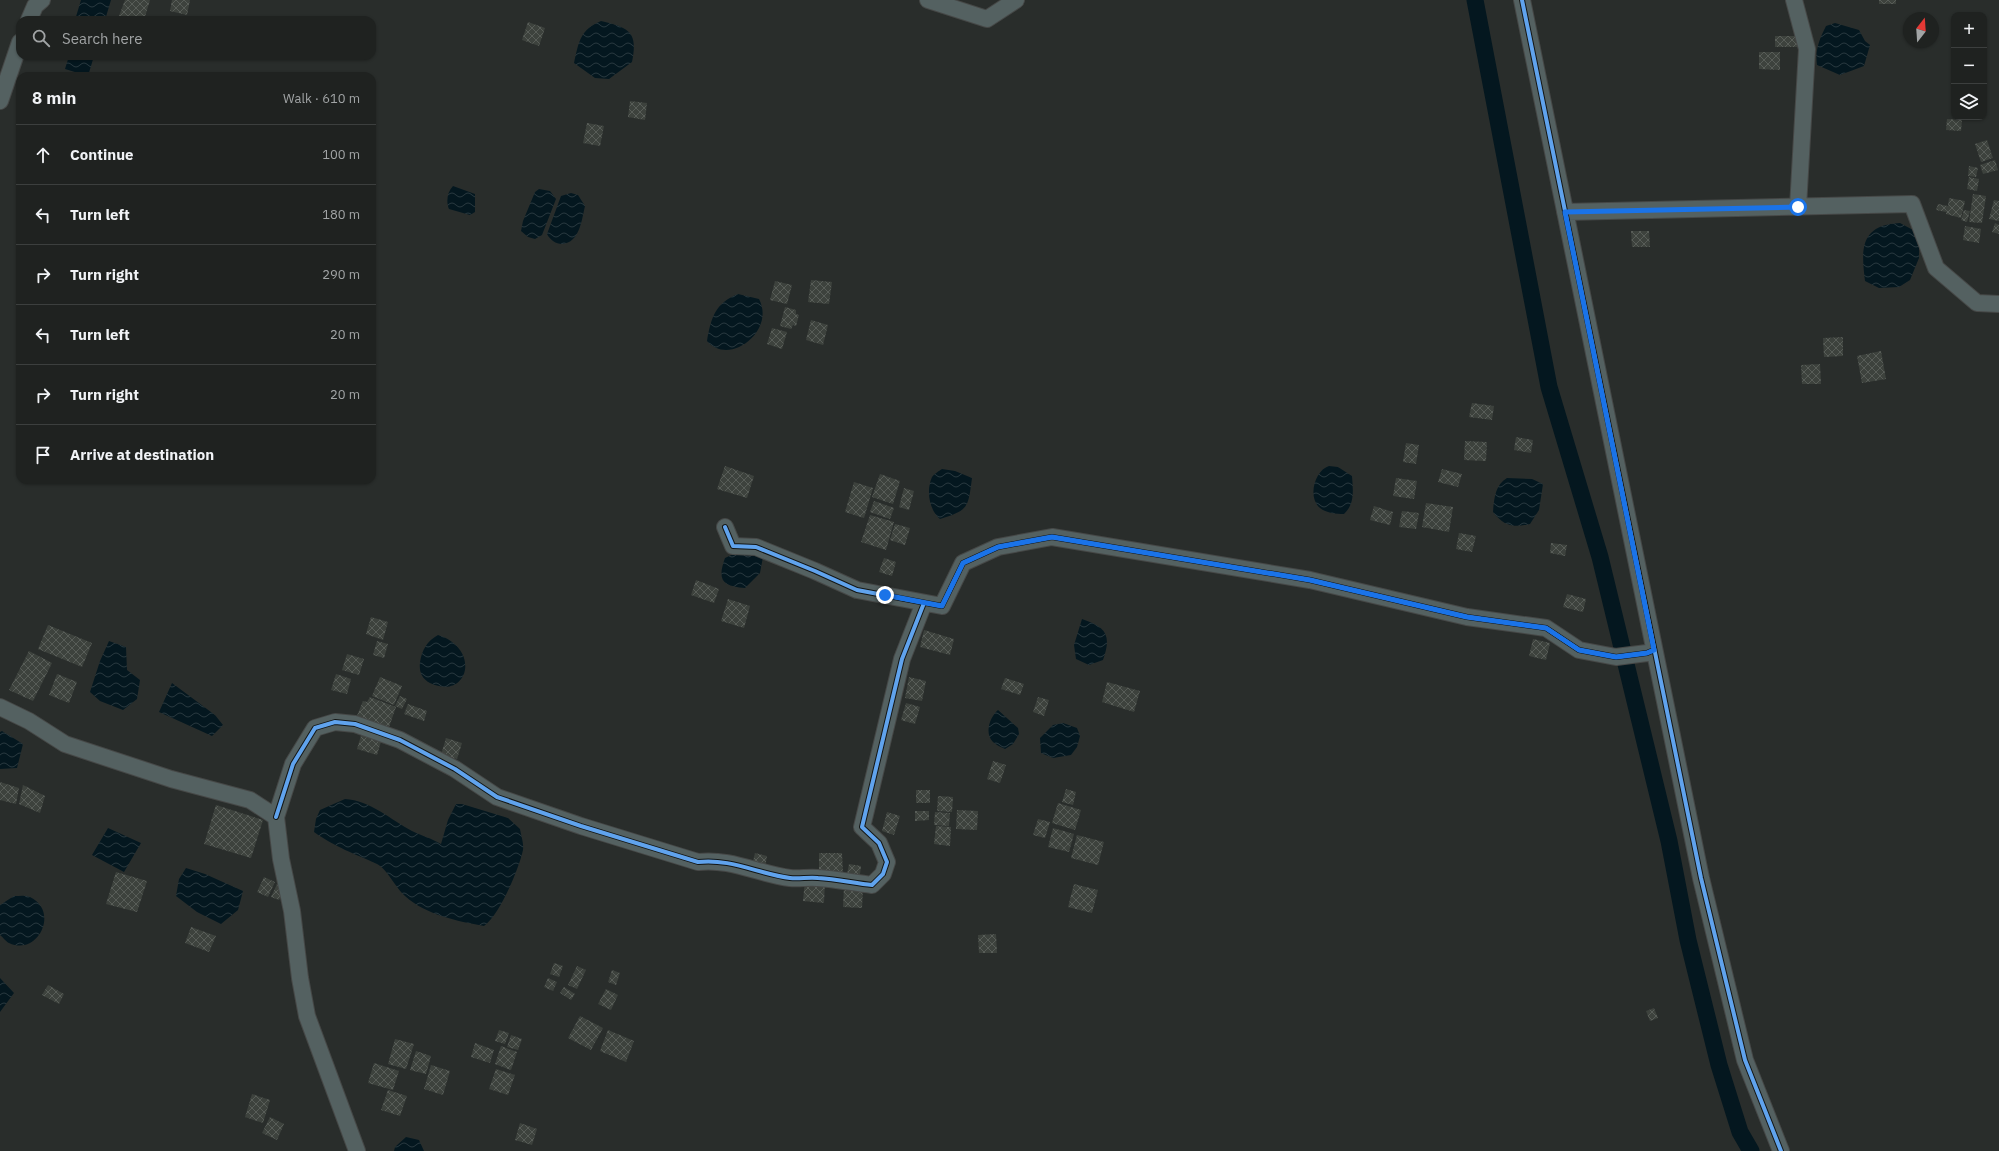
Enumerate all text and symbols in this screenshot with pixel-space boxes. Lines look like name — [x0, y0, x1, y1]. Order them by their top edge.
north arrow — [1903, 12, 1939, 48]
map controls — [1951, 12, 1987, 120]
button: + — [1951, 12, 1987, 48]
search box — [16, 16, 376, 60]
icon: search — [30, 27, 52, 49]
text: Search here — [62, 29, 142, 48]
button: − — [1951, 48, 1987, 84]
button: layers — [1951, 84, 1987, 120]
text: 8 min — [32, 87, 76, 109]
text: Walk · 610 m — [283, 90, 360, 107]
icon: ahead — [32, 144, 54, 166]
text: Continue — [70, 145, 134, 164]
text: 100 m — [322, 146, 360, 163]
route start — [1789, 198, 1807, 216]
icon: left — [32, 204, 54, 226]
text: Turn left — [70, 205, 130, 224]
text: 180 m — [322, 206, 360, 223]
icon: right — [32, 264, 54, 286]
text: Turn right — [70, 265, 139, 284]
text: 290 m — [322, 266, 360, 283]
icon: left — [32, 324, 54, 346]
text: Turn left — [70, 325, 130, 344]
text: 20 m — [330, 326, 360, 343]
icon: right — [32, 384, 54, 406]
text: Turn right — [70, 385, 139, 404]
text: 20 m — [330, 386, 360, 403]
icon: arrive — [32, 444, 54, 466]
text: Arrive at destination — [70, 445, 214, 464]
route end — [876, 586, 894, 604]

